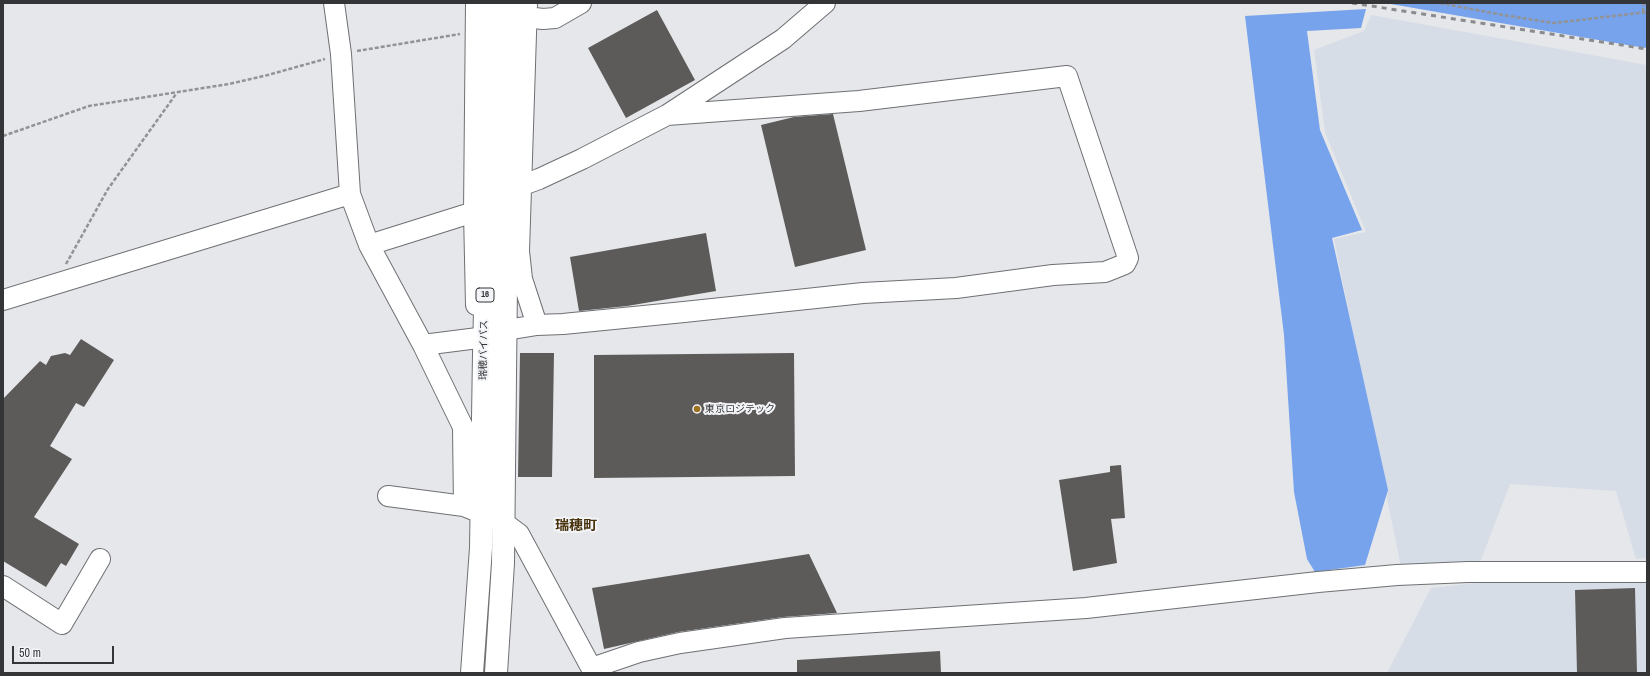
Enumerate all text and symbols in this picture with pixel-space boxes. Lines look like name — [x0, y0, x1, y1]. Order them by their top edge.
road number: 16 — [476, 288, 494, 302]
street label: 瑞穂バイパス — [477, 320, 491, 380]
place label: 東京ロジテック — [705, 403, 775, 415]
marker: 東京ロジテック — [692, 404, 702, 414]
district label: 瑞穂町 — [555, 518, 597, 534]
scale bar — [14, 638, 116, 664]
text: 50 m — [19, 645, 41, 661]

